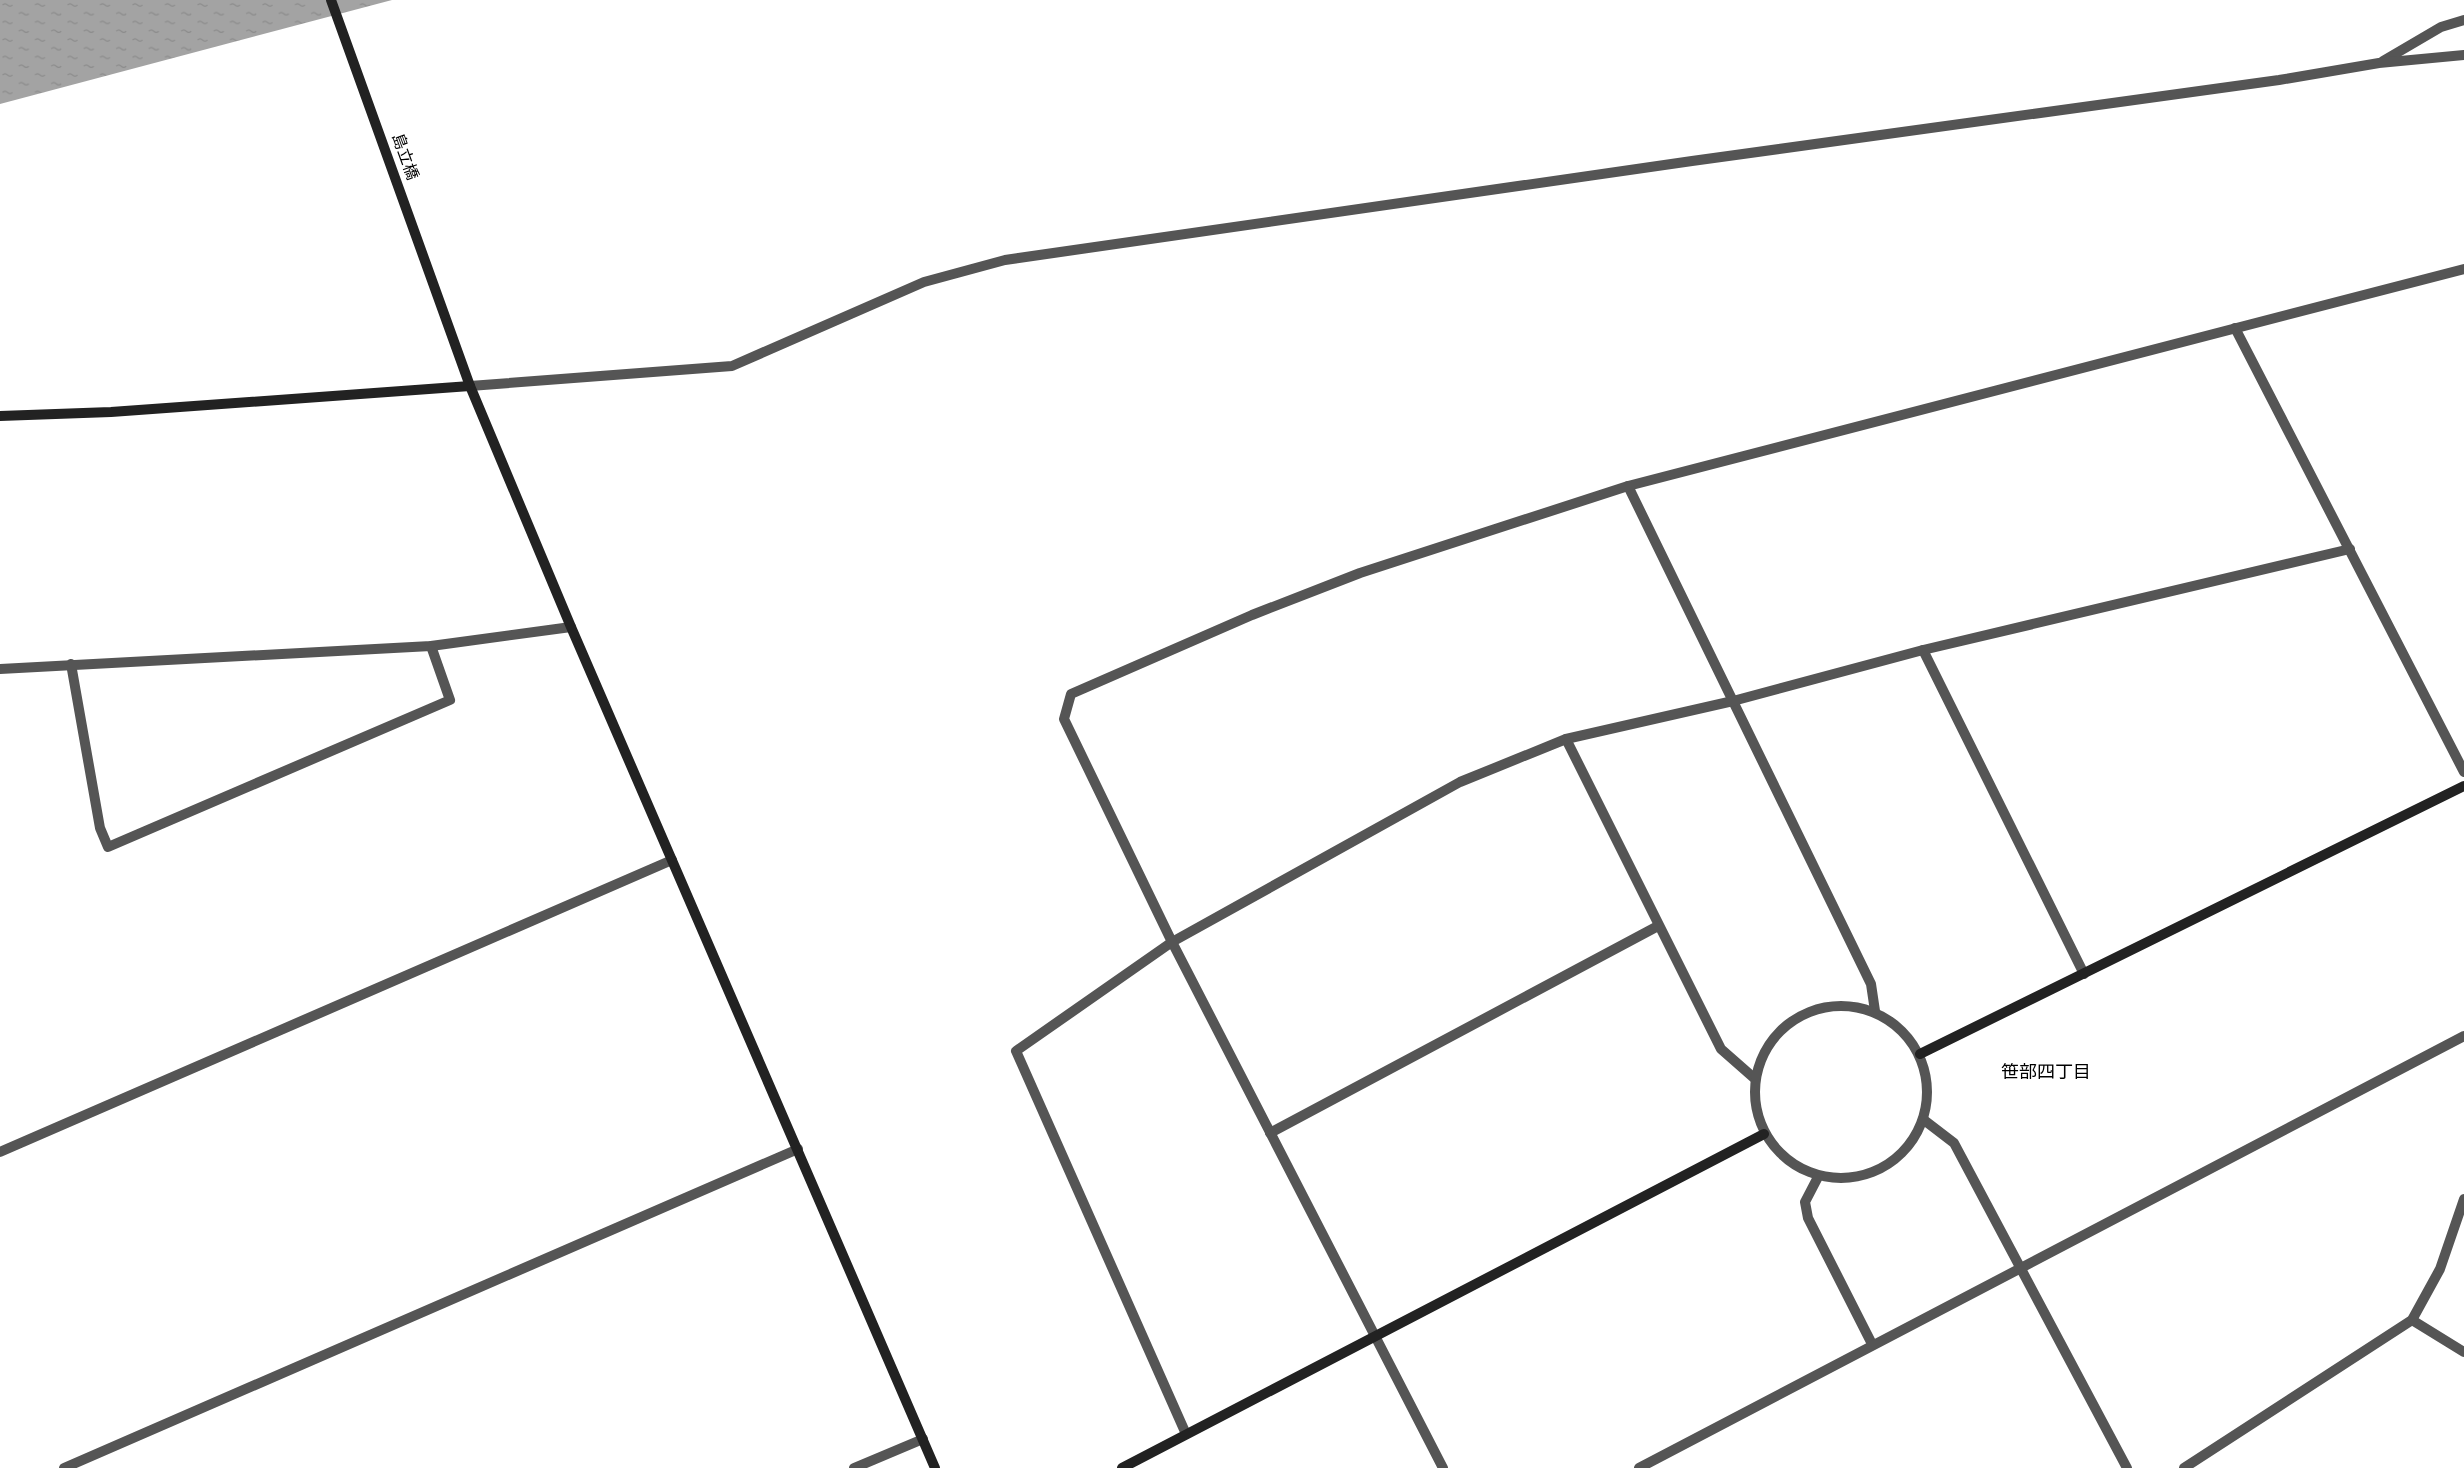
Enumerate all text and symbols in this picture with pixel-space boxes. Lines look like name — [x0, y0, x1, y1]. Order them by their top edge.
street label: 島立橋 — [386, 131, 422, 183]
district label: 笹部四丁目 — [2001, 1062, 2091, 1085]

